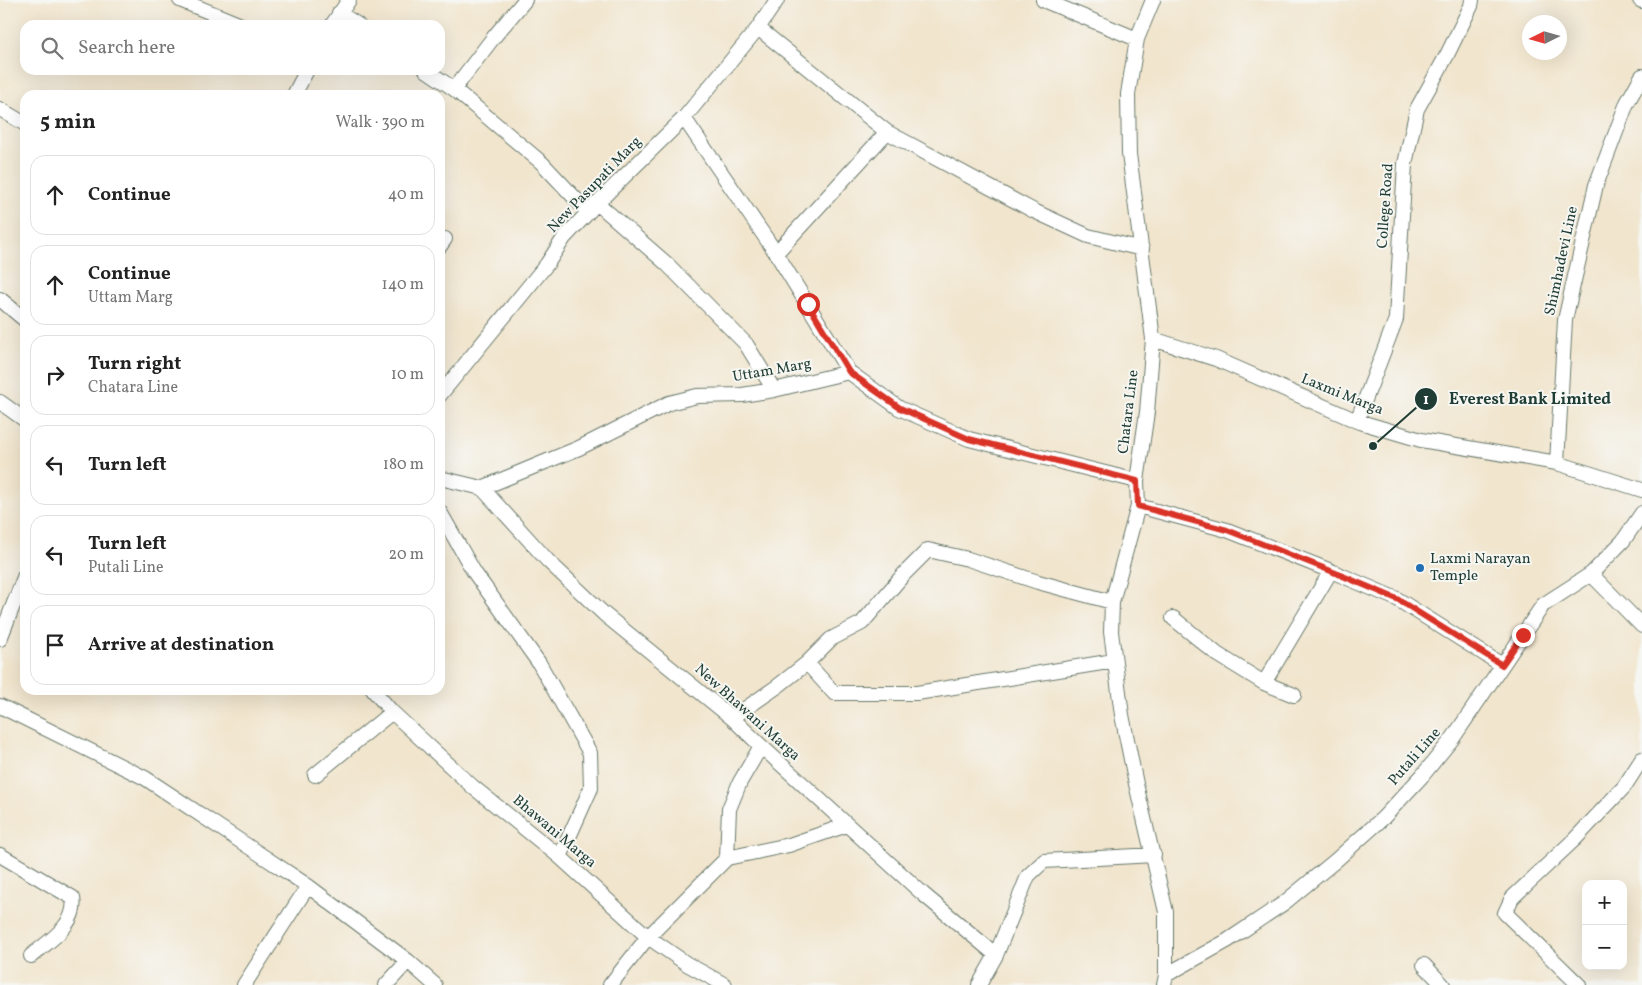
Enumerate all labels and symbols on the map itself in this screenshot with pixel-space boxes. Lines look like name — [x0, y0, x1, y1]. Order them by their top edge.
north arrow — [1522, 15, 1567, 60]
street label: New Pasupati Marg — [543, 132, 647, 238]
street label: College Road — [1373, 163, 1399, 249]
street label: Shimhadevi Line — [1540, 204, 1584, 318]
route start — [797, 293, 820, 316]
street label: Uttam Marg — [731, 354, 813, 388]
street label: Chatara Line — [1113, 369, 1145, 455]
street label: Laxmi Marga — [1298, 369, 1386, 421]
callout: Everest Bank Limited — [1414, 383, 1621, 414]
text: Everest Bank Limited — [1449, 389, 1611, 411]
text: 1 — [1423, 390, 1429, 411]
place label: Laxmi Narayan Temple — [1430, 549, 1531, 587]
marker: Laxmi Narayan Temple — [1414, 562, 1426, 574]
route end — [1512, 624, 1535, 647]
street label: New Bhawani Marga — [689, 660, 805, 766]
street label: Putali Line — [1384, 723, 1446, 791]
street label: Bhawani Marga — [508, 791, 600, 873]

